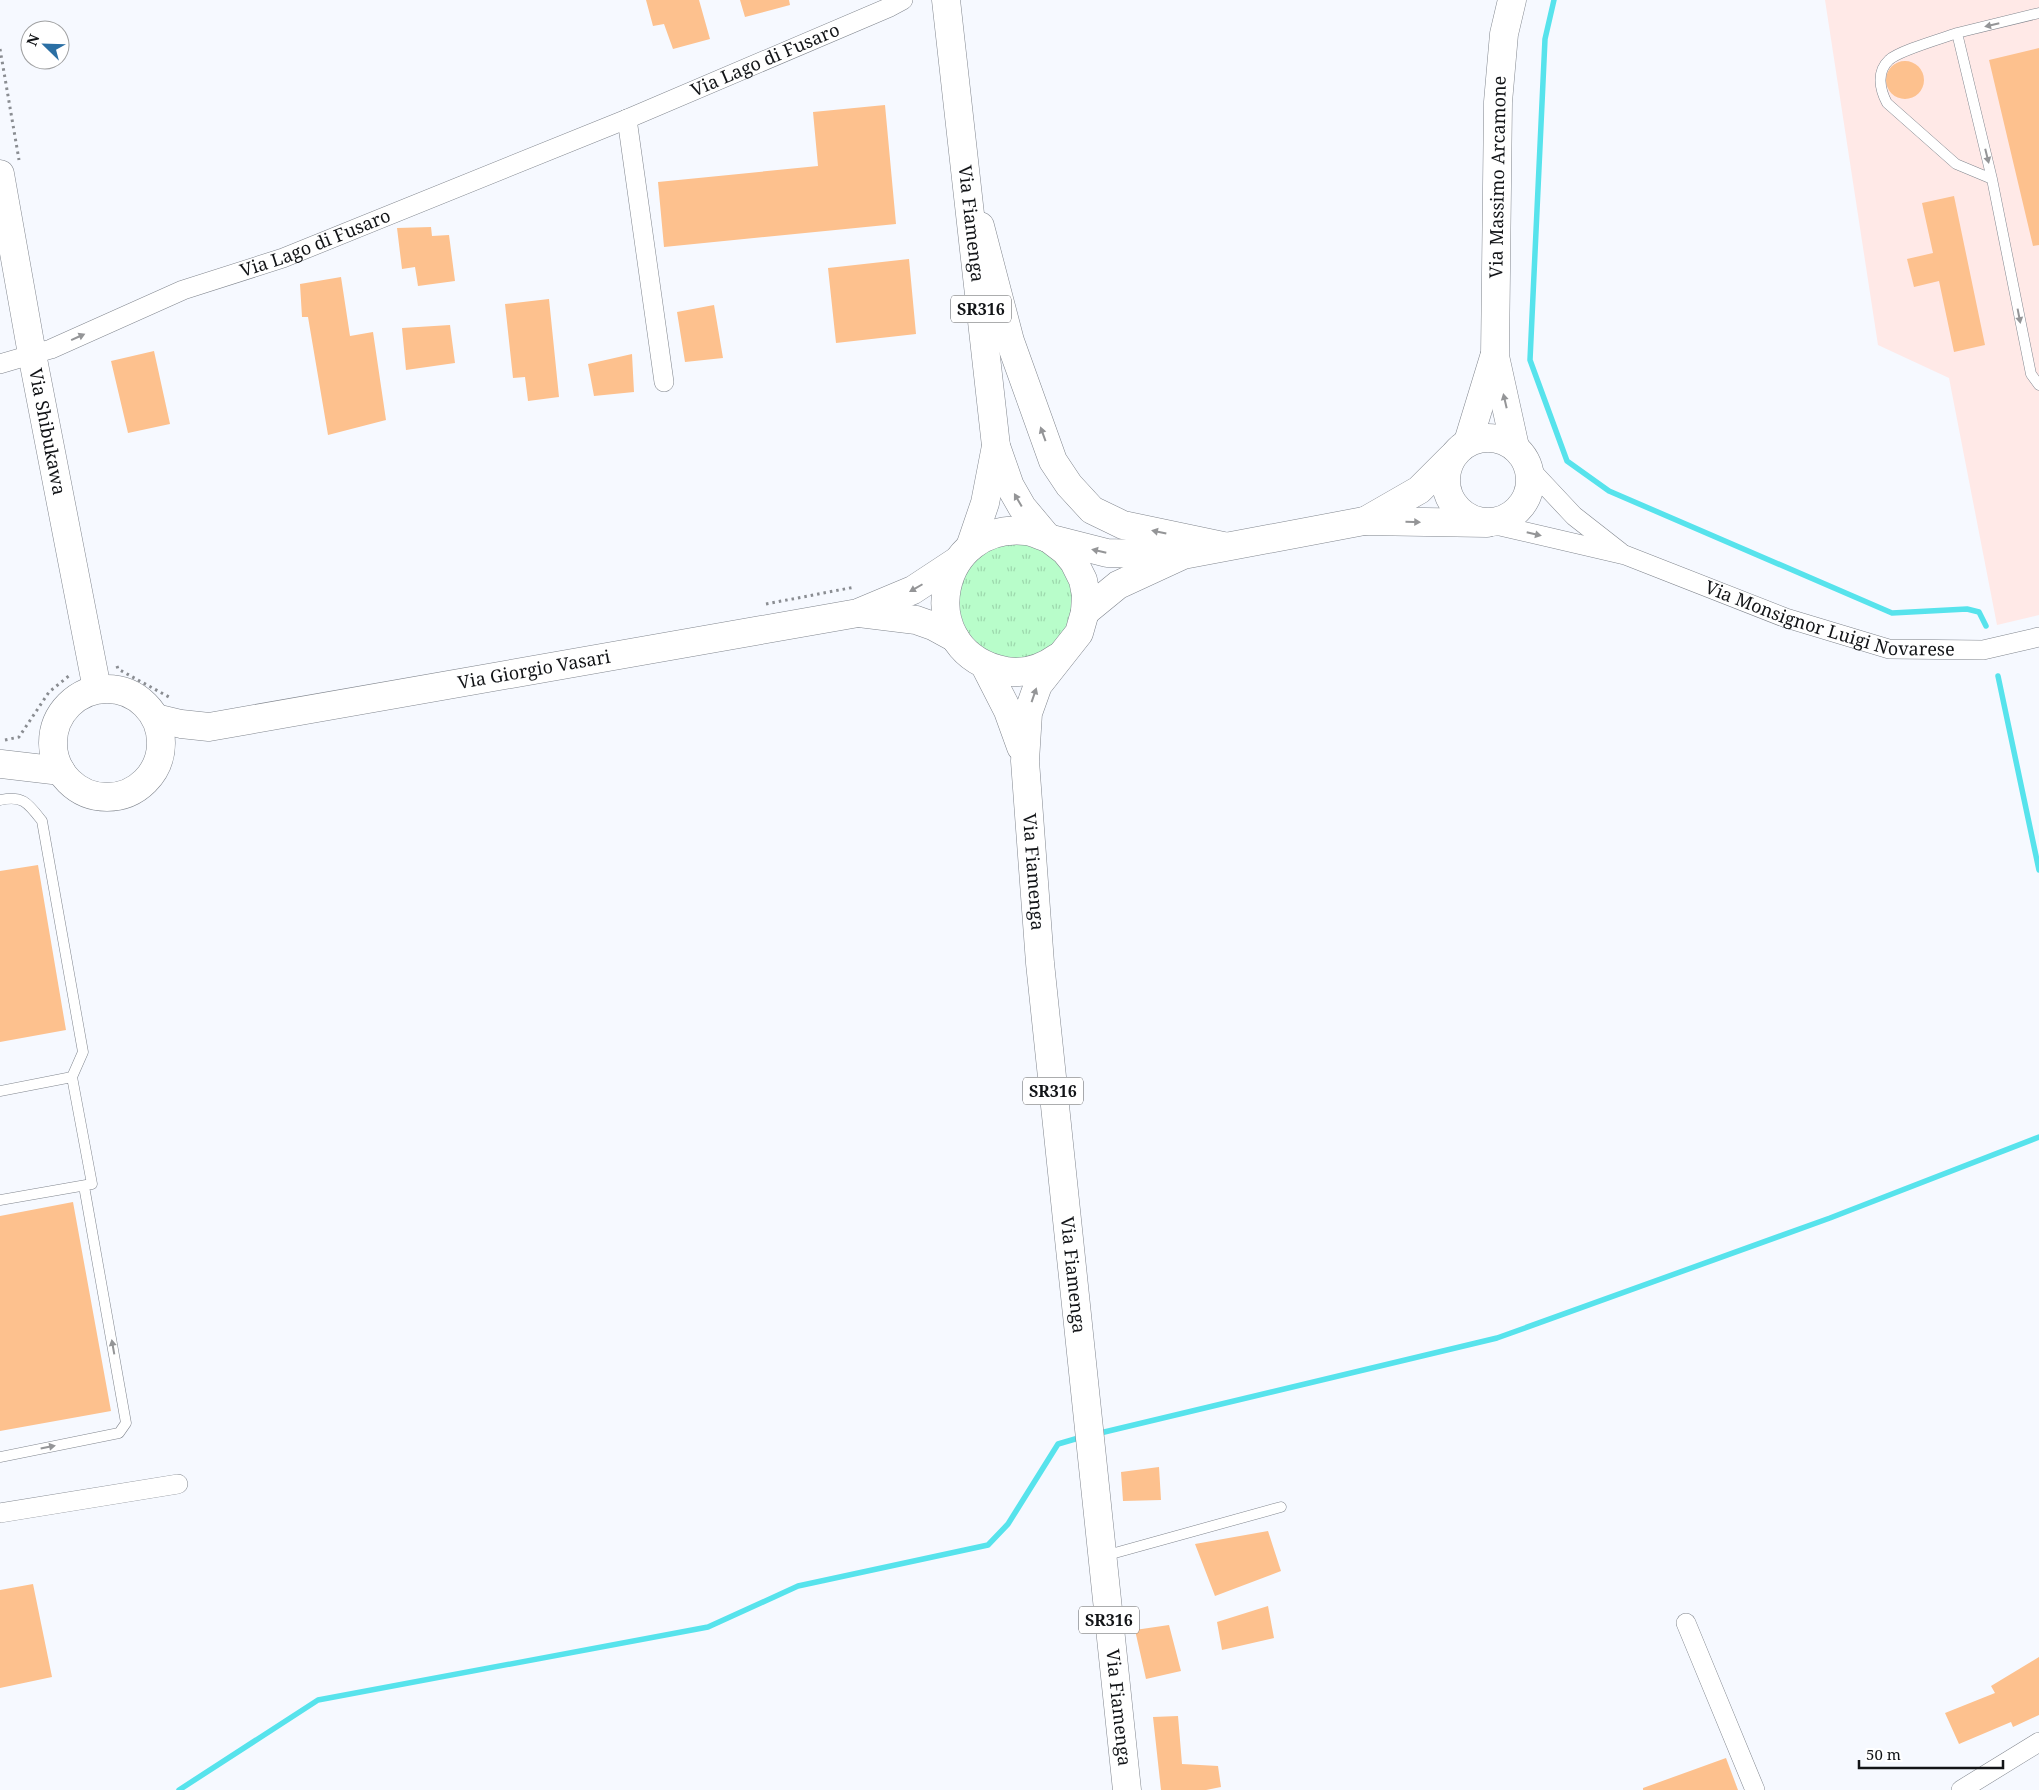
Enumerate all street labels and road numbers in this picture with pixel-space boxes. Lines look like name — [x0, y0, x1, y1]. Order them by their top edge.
street label: Via Lago di Fusaro — [687, 17, 843, 102]
street label: Via Massimo Arcamone — [1483, 75, 1511, 278]
street label: Via Fiamenga — [954, 164, 991, 283]
street label: Via Lago di Fusaro — [237, 203, 394, 282]
road number: SR316 — [951, 296, 1011, 322]
street label: Via Shibukawa — [24, 366, 72, 497]
street label: Via Monsignor Luigi Novarese — [1702, 574, 1955, 661]
street label: Via Giorgio Vasari — [456, 644, 612, 694]
street label: Via Fiamenga — [1018, 812, 1051, 931]
road number: SR316 — [1023, 1078, 1083, 1104]
street label: Via Fiamenga — [1056, 1215, 1092, 1334]
road number: SR316 — [1079, 1606, 1139, 1634]
street label: Via Fiamenga — [1101, 1648, 1137, 1767]

